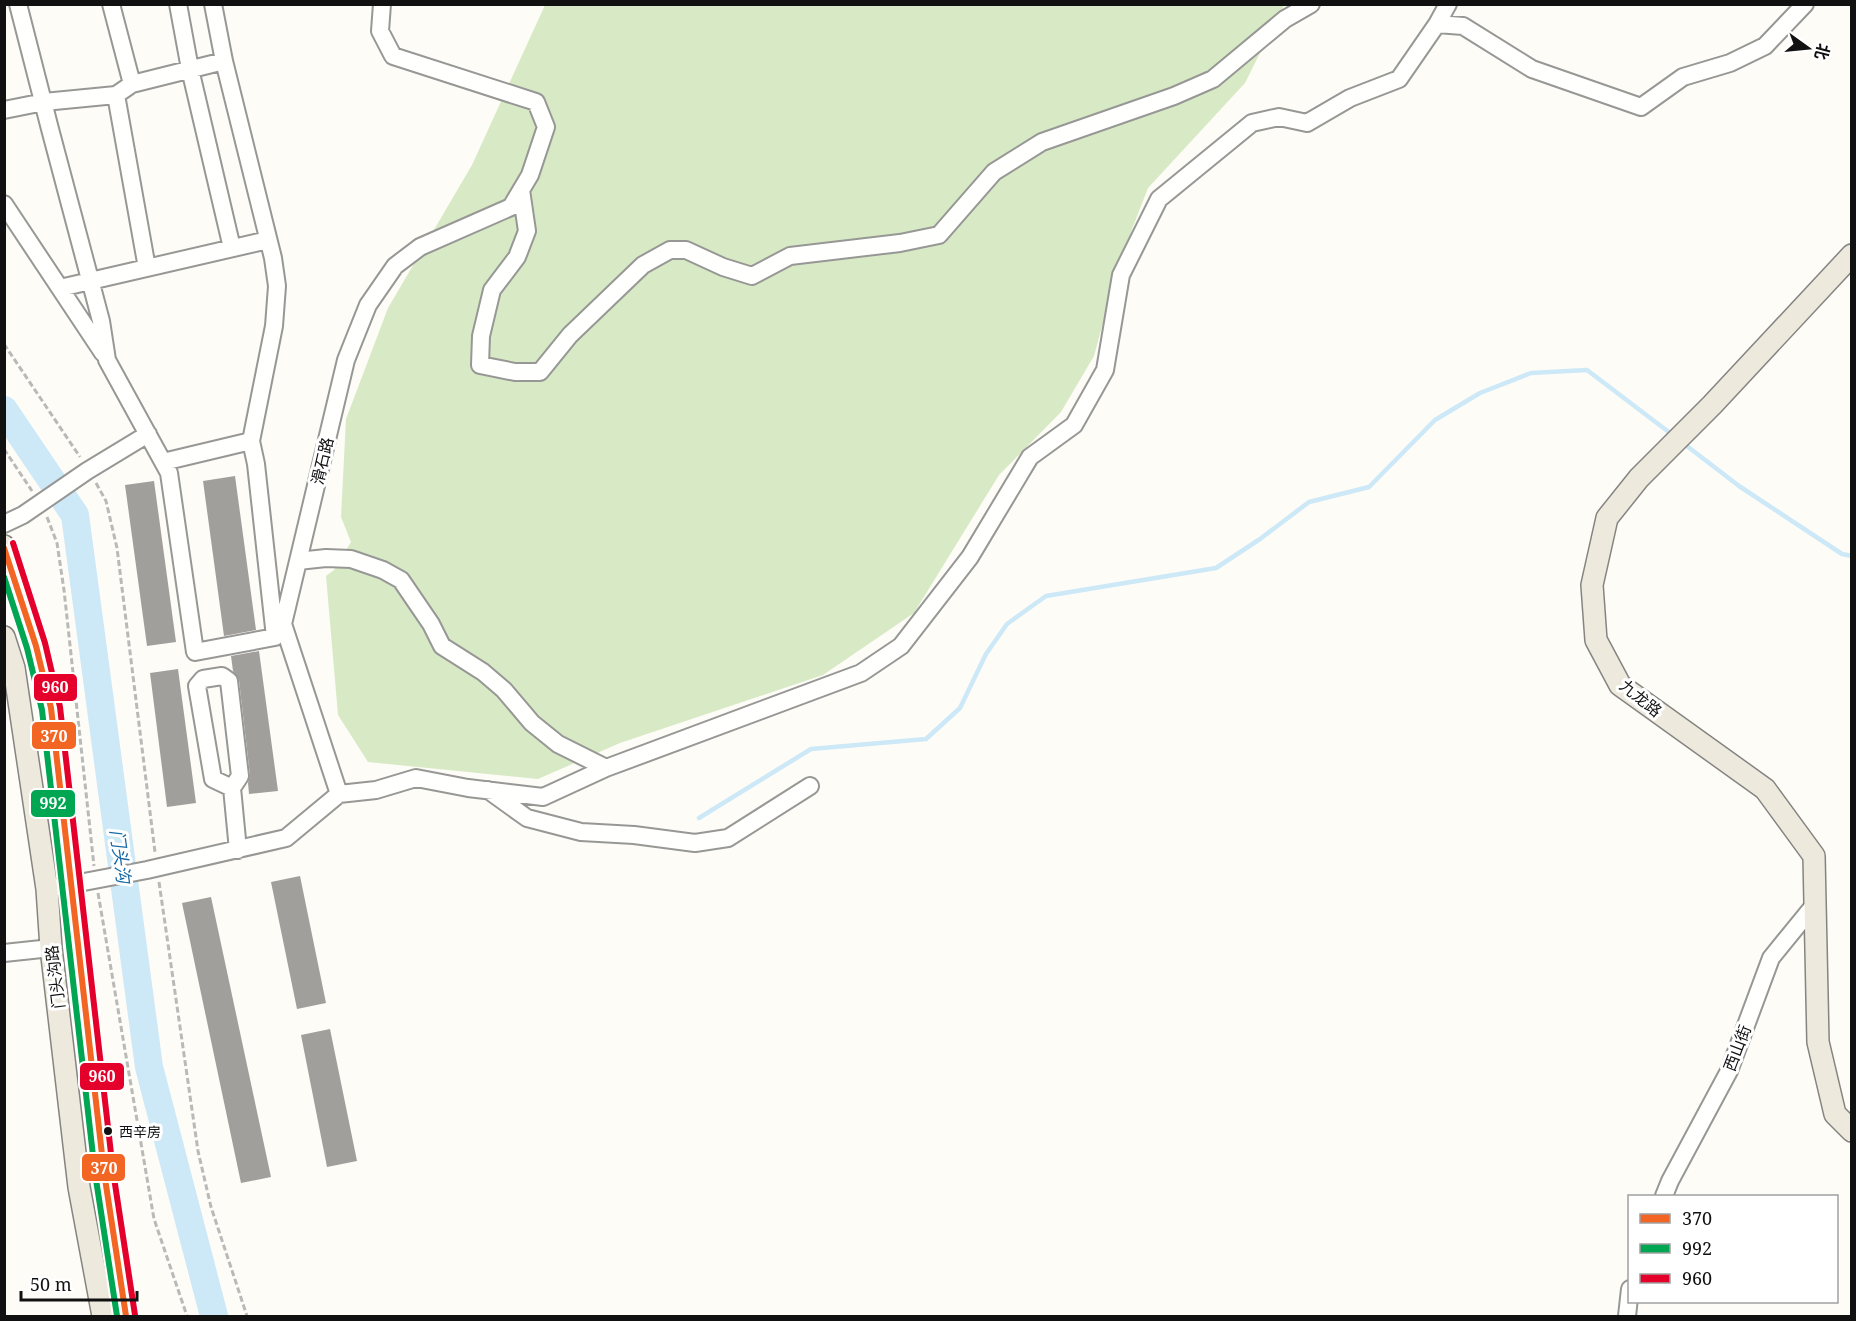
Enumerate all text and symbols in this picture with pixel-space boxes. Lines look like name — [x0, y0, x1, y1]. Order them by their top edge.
north arrow — [1778, 18, 1838, 78]
text: 北 — [1810, 41, 1835, 62]
street label: 滑石路 — [306, 435, 338, 487]
line badge: 960 — [33, 673, 78, 702]
street label: 九龙路 — [1615, 674, 1667, 722]
text: 960 — [41, 676, 69, 698]
line badge: 370 — [31, 721, 77, 750]
text: 370 — [40, 725, 68, 747]
line badge: 992 — [30, 789, 76, 818]
text: 992 — [39, 792, 67, 814]
water label: 门头沟 — [105, 828, 137, 886]
street label: 门头沟路 — [40, 944, 70, 1010]
street label: 西山街 — [1718, 1022, 1756, 1074]
line badge: 960 — [79, 1062, 125, 1091]
text: 960 — [88, 1065, 116, 1087]
place label: 西辛房 — [119, 1122, 161, 1141]
marker: 西辛房 — [102, 1125, 114, 1137]
line badge: 370 — [81, 1153, 126, 1182]
text: 370 — [90, 1157, 118, 1179]
legend — [1628, 1195, 1838, 1303]
text: 370 — [1682, 1206, 1712, 1230]
text: 992 — [1682, 1236, 1712, 1260]
scale bar — [21, 1264, 136, 1302]
text: 960 — [1682, 1266, 1712, 1290]
text: 50 m — [30, 1272, 72, 1296]

